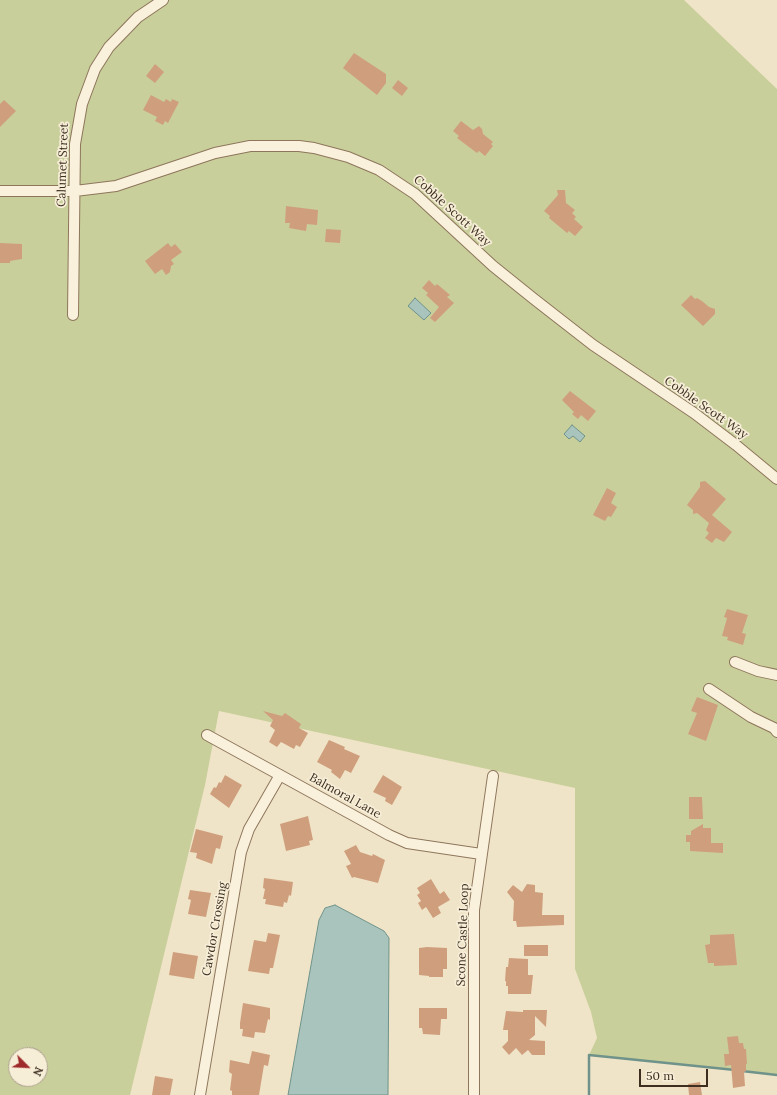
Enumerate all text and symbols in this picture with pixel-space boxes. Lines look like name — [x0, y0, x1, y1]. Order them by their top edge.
street label: Calumet Street — [54, 123, 72, 207]
street label: Cobble Scott Way — [410, 173, 494, 249]
street label: Cobble Scott Way — [661, 374, 751, 442]
street label: Balmoral Lane — [307, 770, 383, 822]
street label: Cawdor Crossing — [200, 881, 230, 977]
street label: Scone Castle Loop — [454, 883, 472, 987]
north arrow — [8, 1047, 48, 1087]
scale bar — [641, 1061, 710, 1087]
text: N — [30, 1065, 46, 1078]
text: 50 m — [646, 1068, 674, 1083]

